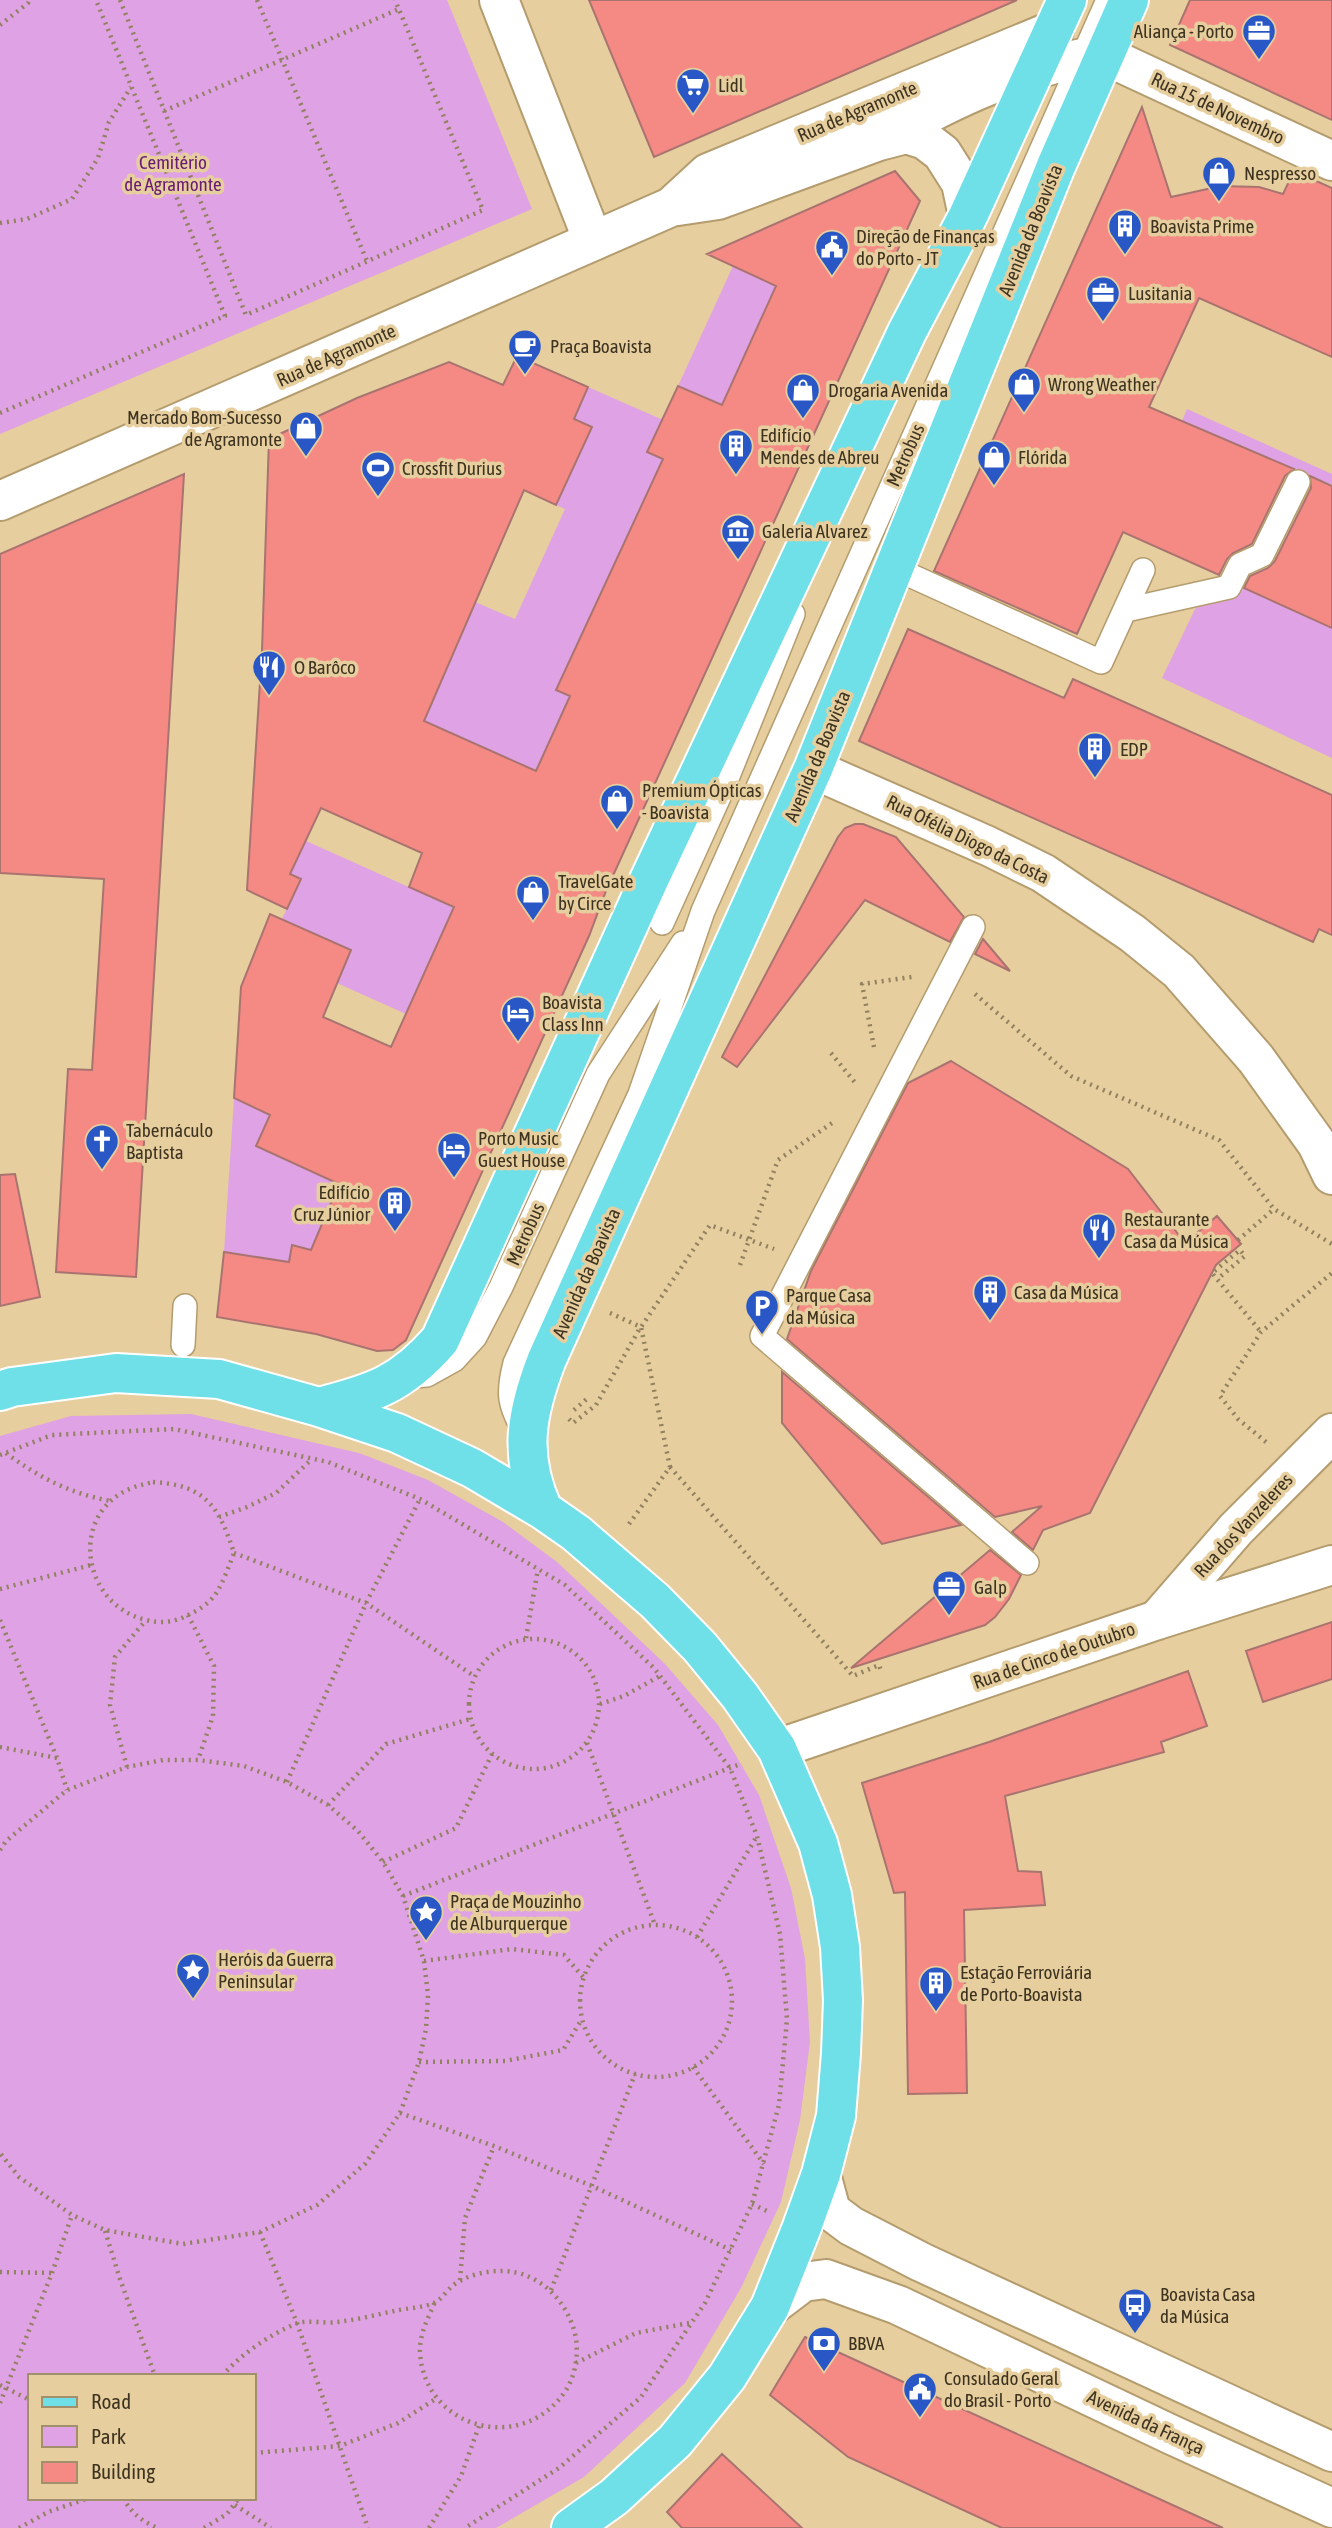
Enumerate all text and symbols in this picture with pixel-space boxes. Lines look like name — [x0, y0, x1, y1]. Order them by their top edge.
office icon: Aliança - Porto — [1240, 12, 1278, 61]
place label: Aliança - Porto — [1134, 20, 1234, 42]
supermarket icon: Lidl — [674, 66, 712, 115]
street label: Rua 15 de Novembro — [1148, 68, 1288, 148]
place label: Lidl — [718, 74, 744, 96]
street label: Rua de Agramonte — [794, 76, 920, 146]
park label: Cemitério de Agramonte — [124, 151, 222, 195]
shop icon: Nespresso — [1200, 154, 1238, 203]
street label: Avenida da Boavista — [994, 161, 1066, 299]
place label: Nespresso — [1244, 162, 1316, 184]
building icon: Boavista Prime — [1106, 207, 1144, 256]
place label: Boavista Prime — [1150, 215, 1254, 237]
place label: Direção de Finanças do Porto - JT — [856, 225, 995, 269]
public building icon: Direção de Finanças do Porto - JT — [813, 228, 851, 277]
office icon: Lusitania — [1084, 274, 1122, 323]
place label: Lusitania — [1128, 282, 1192, 304]
street label: Rua de Agramonte — [273, 319, 399, 391]
cafe icon: Praça Boavista — [506, 327, 544, 376]
place label: Praça Boavista — [550, 335, 652, 357]
shop icon: Wrong Weather — [1005, 365, 1043, 414]
shop icon: Drogaria Avenida — [784, 371, 822, 420]
place label: Wrong Weather — [1048, 373, 1156, 395]
place label: Drogaria Avenida — [828, 379, 948, 401]
place label: Mercado Bom-Sucesso de Agramonte — [127, 406, 282, 450]
shop icon: Mercado Bom-Sucesso de Agramonte — [287, 409, 325, 458]
street label: Metrobus — [881, 420, 929, 490]
place label: Edifício Mendes de Abreu — [760, 424, 879, 468]
building icon: Edifício Mendes de Abreu — [717, 427, 755, 476]
shop icon: Flórida — [975, 438, 1013, 487]
place label: Flórida — [1018, 446, 1067, 468]
sports icon: Crossfit Durius — [359, 449, 397, 498]
place label: Crossfit Durius — [402, 457, 502, 479]
museum icon: Galeria Alvarez — [719, 512, 757, 561]
place label: Galeria Alvarez — [762, 520, 868, 542]
restaurant icon: O Barôco — [250, 648, 288, 697]
place label: O Barôco — [294, 656, 356, 678]
street label: Avenida da Boavista — [780, 687, 854, 825]
building icon: EDP — [1076, 730, 1114, 779]
place label: EDP — [1120, 738, 1148, 760]
place label: Premium Ópticas - Boavista — [642, 779, 762, 823]
shop icon: Premium Ópticas - Boavista — [598, 782, 636, 831]
street label: Rua Ofélia Diogo da Costa — [883, 790, 1053, 888]
place label: TravelGate by Circe — [558, 870, 633, 914]
shop icon: TravelGate by Circe — [514, 873, 552, 922]
place label: Boavista Class Inn — [542, 991, 604, 1035]
hotel icon: Boavista Class Inn — [499, 994, 537, 1043]
place label: Tabernáculo Baptista — [126, 1119, 213, 1163]
church icon: Tabernáculo Baptista — [83, 1122, 121, 1171]
place label: Porto Music Guest House — [478, 1127, 565, 1171]
hotel icon: Porto Music Guest House — [435, 1130, 473, 1179]
place label: Edifício Cruz Júnior — [294, 1181, 370, 1225]
building icon: Edifício Cruz Júnior — [376, 1184, 414, 1233]
street label: Metrobus — [501, 1199, 549, 1269]
street label: Avenida da Boavista — [547, 1205, 625, 1341]
place label: Restaurante Casa da Música — [1124, 1208, 1229, 1252]
restaurant icon: Restaurante Casa da Música — [1080, 1211, 1118, 1260]
building icon: Casa da Música — [971, 1273, 1009, 1322]
place label: Casa da Música — [1014, 1281, 1119, 1303]
place label: Parque Casa da Música — [786, 1284, 872, 1328]
parking icon: Parque Casa da Música — [743, 1287, 781, 1336]
street label: Rua dos Vanzeleres — [1189, 1468, 1297, 1581]
office icon: Galp — [930, 1568, 968, 1617]
place label: Galp — [974, 1576, 1007, 1598]
street label: Rua de Cinco de Outubro — [970, 1617, 1138, 1693]
place label: Praça de Mouzinho de Alburquerque — [450, 1890, 582, 1934]
place icon: Praça de Mouzinho de Alburquerque — [407, 1893, 445, 1942]
place label: Heróis da Guerra Peninsular — [218, 1948, 334, 1992]
place icon: Heróis da Guerra Peninsular — [174, 1951, 212, 2000]
place label: Estação Ferroviária de Porto-Boavista — [960, 1961, 1092, 2005]
building icon: Estação Ferroviária de Porto-Boavista — [917, 1964, 955, 2013]
place label: Boavista Casa da Música — [1160, 2283, 1256, 2327]
bus stop icon: Boavista Casa da Música — [1116, 2286, 1154, 2335]
bank icon: BBVA — [805, 2324, 843, 2373]
place label: BBVA — [848, 2332, 885, 2354]
place label: Consulado Geral do Brasil - Porto — [944, 2367, 1059, 2411]
public building icon: Consulado Geral do Brasil - Porto — [901, 2370, 939, 2419]
legend — [28, 2374, 256, 2500]
street label: Avenida da França — [1084, 2385, 1208, 2459]
text: Road — [91, 2389, 131, 2413]
text: Park — [91, 2424, 126, 2448]
text: Building — [91, 2459, 155, 2483]

